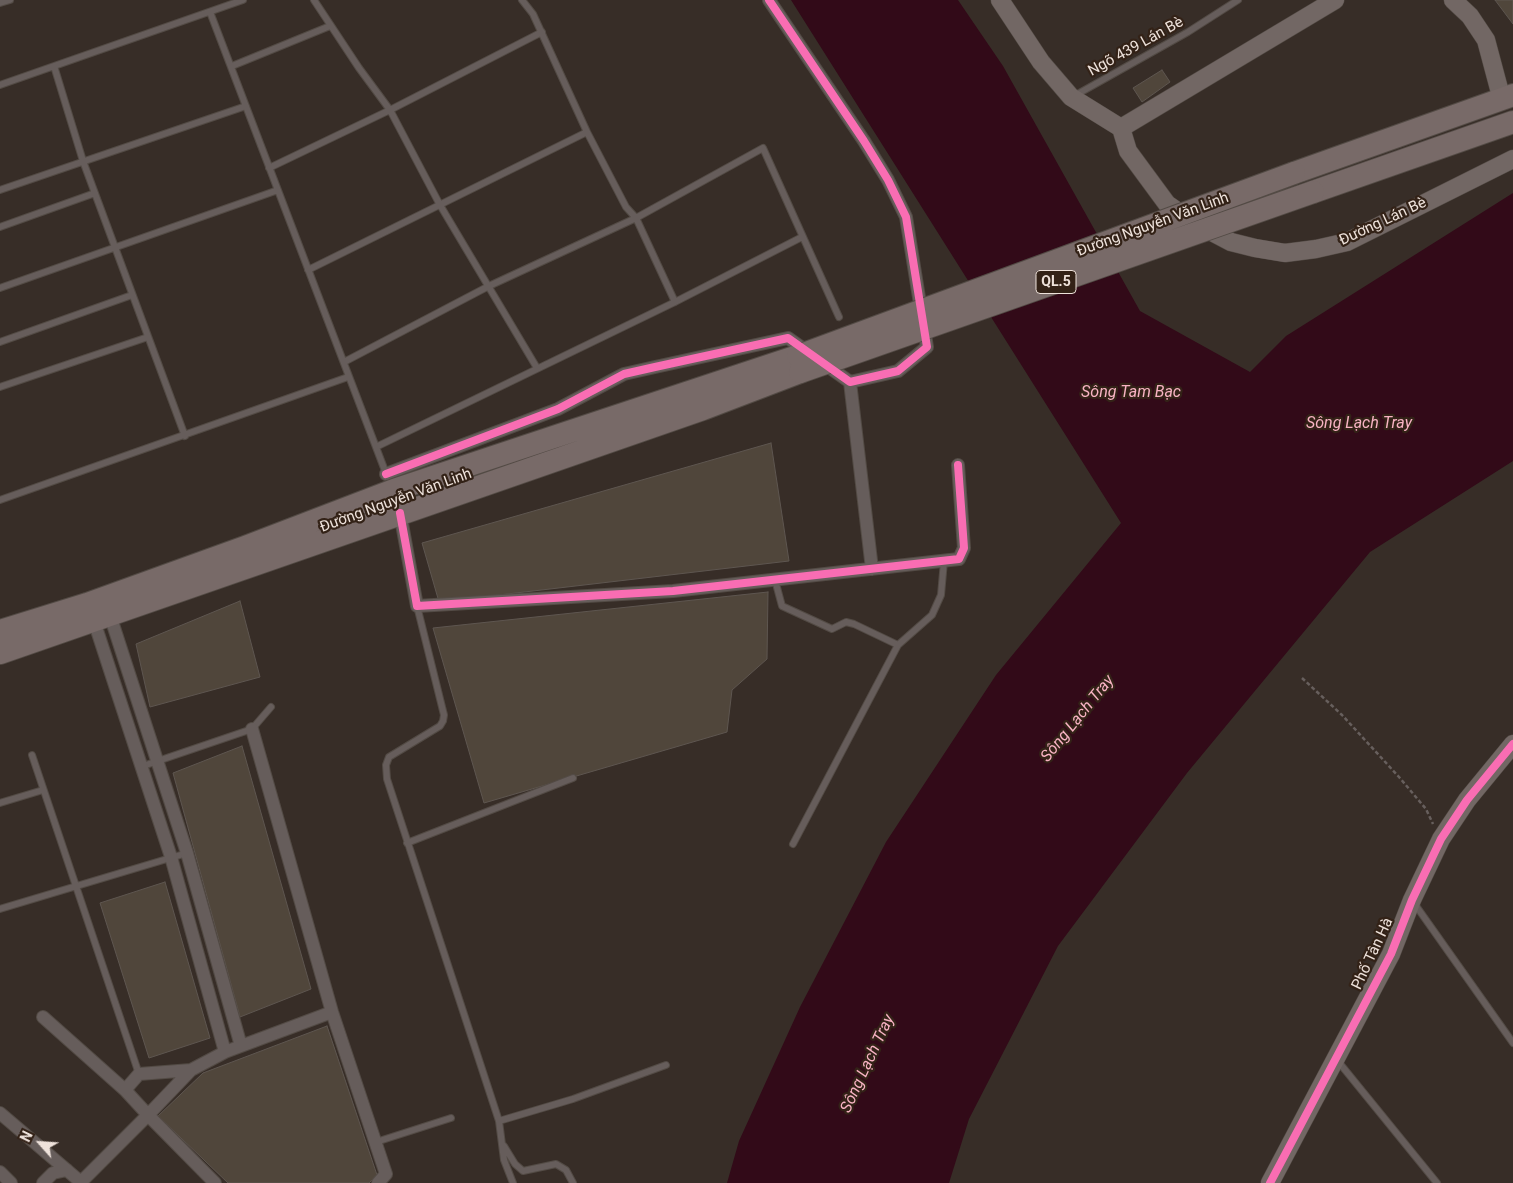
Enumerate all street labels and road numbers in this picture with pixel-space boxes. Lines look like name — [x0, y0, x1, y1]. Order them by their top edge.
street label: Ngõ 439 Lán Bè — [1085, 13, 1187, 81]
street label: Đường Nguyễn Văn Linh — [1075, 189, 1231, 261]
street label: Đường Lán Bè — [1337, 194, 1429, 250]
road number: QL.5 — [1036, 270, 1076, 294]
street label: Đường Nguyễn Văn Linh — [318, 465, 474, 537]
street label: Phố Tân Hà — [1349, 915, 1397, 993]

